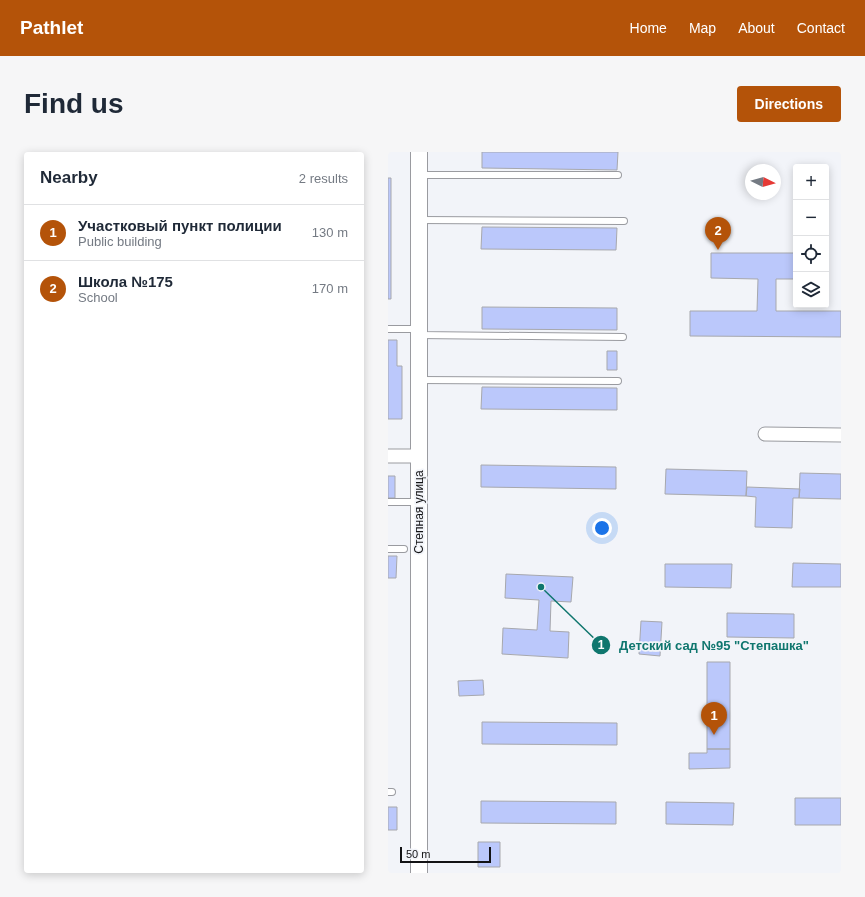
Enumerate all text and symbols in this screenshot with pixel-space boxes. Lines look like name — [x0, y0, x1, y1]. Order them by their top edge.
text: Pathlet — [20, 17, 83, 38]
text: Home — [630, 20, 667, 36]
text: Map — [689, 20, 716, 36]
text: About — [738, 20, 775, 36]
text: Contact — [797, 20, 845, 36]
button: Directions — [737, 86, 841, 122]
text: Find us — [24, 88, 124, 119]
north arrow — [745, 164, 781, 200]
map controls — [793, 164, 829, 308]
button: + — [793, 164, 829, 200]
text: Nearby — [40, 168, 98, 187]
text: 2 results — [299, 171, 348, 186]
button: − — [793, 200, 829, 236]
text: Участковый пункт полиции — [78, 217, 282, 234]
pin: 2 — [705, 217, 731, 250]
text: 1 — [49, 225, 57, 240]
text: 130 m — [312, 225, 348, 240]
text: Public building — [78, 234, 162, 249]
button: locate — [793, 236, 829, 272]
button: layers — [793, 272, 829, 308]
text: Школа №175 — [78, 273, 173, 290]
text: 2 — [49, 281, 57, 296]
text: 170 m — [312, 281, 348, 296]
text: School — [78, 290, 118, 305]
street label: Степная улица — [412, 470, 426, 554]
your location — [592, 518, 612, 538]
callout: Детский сад №95 "Степашка" — [591, 633, 817, 658]
text: 1 — [598, 638, 605, 652]
text: Детский сад №95 "Степашка" — [619, 638, 809, 653]
pin: 1 — [701, 702, 727, 735]
scale bar — [400, 845, 491, 864]
text: 50 m — [406, 848, 430, 860]

